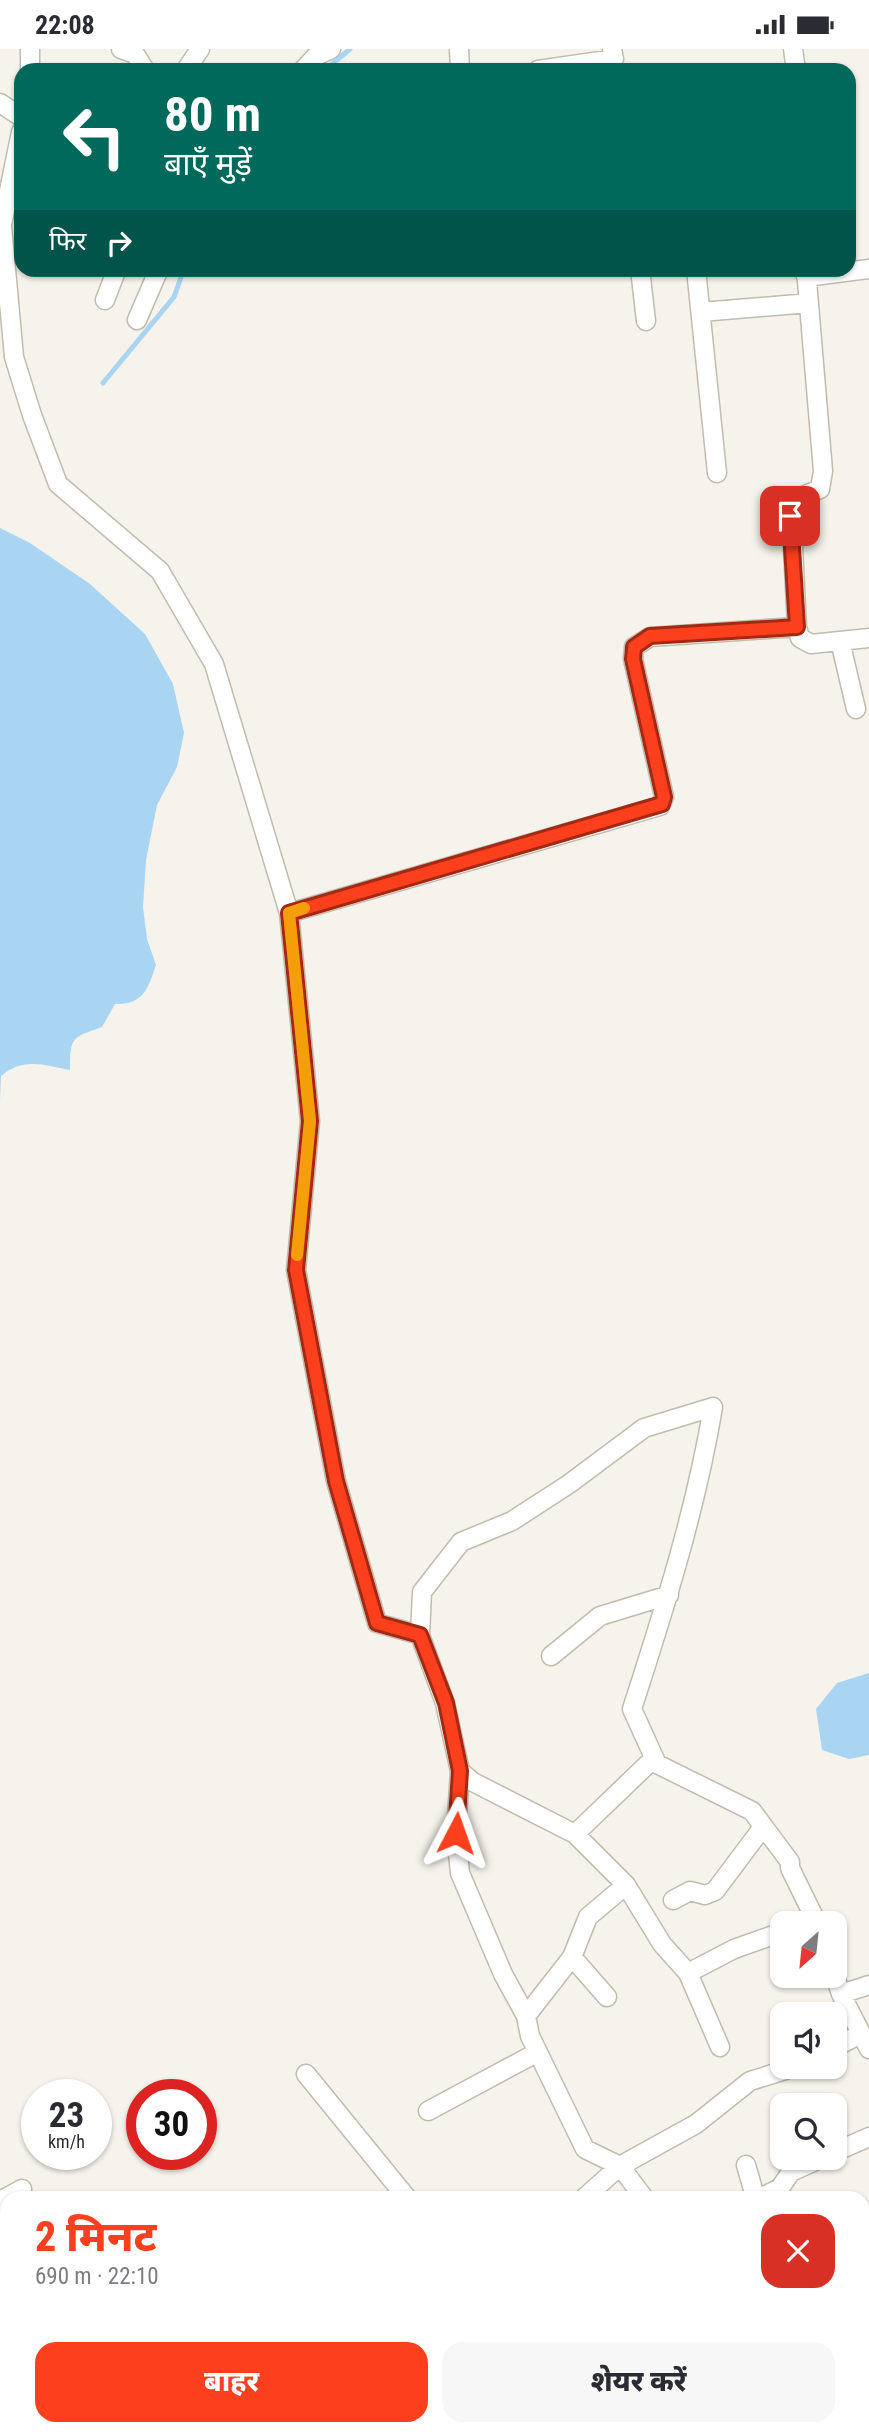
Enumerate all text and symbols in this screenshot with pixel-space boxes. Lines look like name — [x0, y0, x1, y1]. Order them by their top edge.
text: 22:08 — [35, 10, 95, 40]
text: 80 m — [164, 86, 261, 143]
icon: left — [49, 91, 140, 182]
text: बाएँ मुड़ें — [164, 145, 252, 183]
icon: right — [100, 224, 138, 262]
text: फिर — [49, 226, 86, 256]
pin — [760, 486, 820, 546]
icon: arrive — [771, 497, 809, 535]
position arrow — [419, 1796, 493, 1870]
north arrow — [770, 1911, 847, 1988]
map controls — [770, 1911, 847, 2170]
button: sound — [770, 2002, 847, 2079]
speed limit sign: 30 — [126, 2079, 217, 2170]
button: search — [770, 2093, 847, 2170]
text: 23 — [49, 2095, 84, 2136]
text: km/h — [48, 2131, 85, 2152]
text: 2 मिनट — [35, 2212, 156, 2261]
button: close — [761, 2214, 835, 2288]
text: 690 m · 22:10 — [35, 2263, 159, 2290]
button: बाहर — [35, 2342, 428, 2422]
button: शेयर करें — [442, 2342, 835, 2422]

